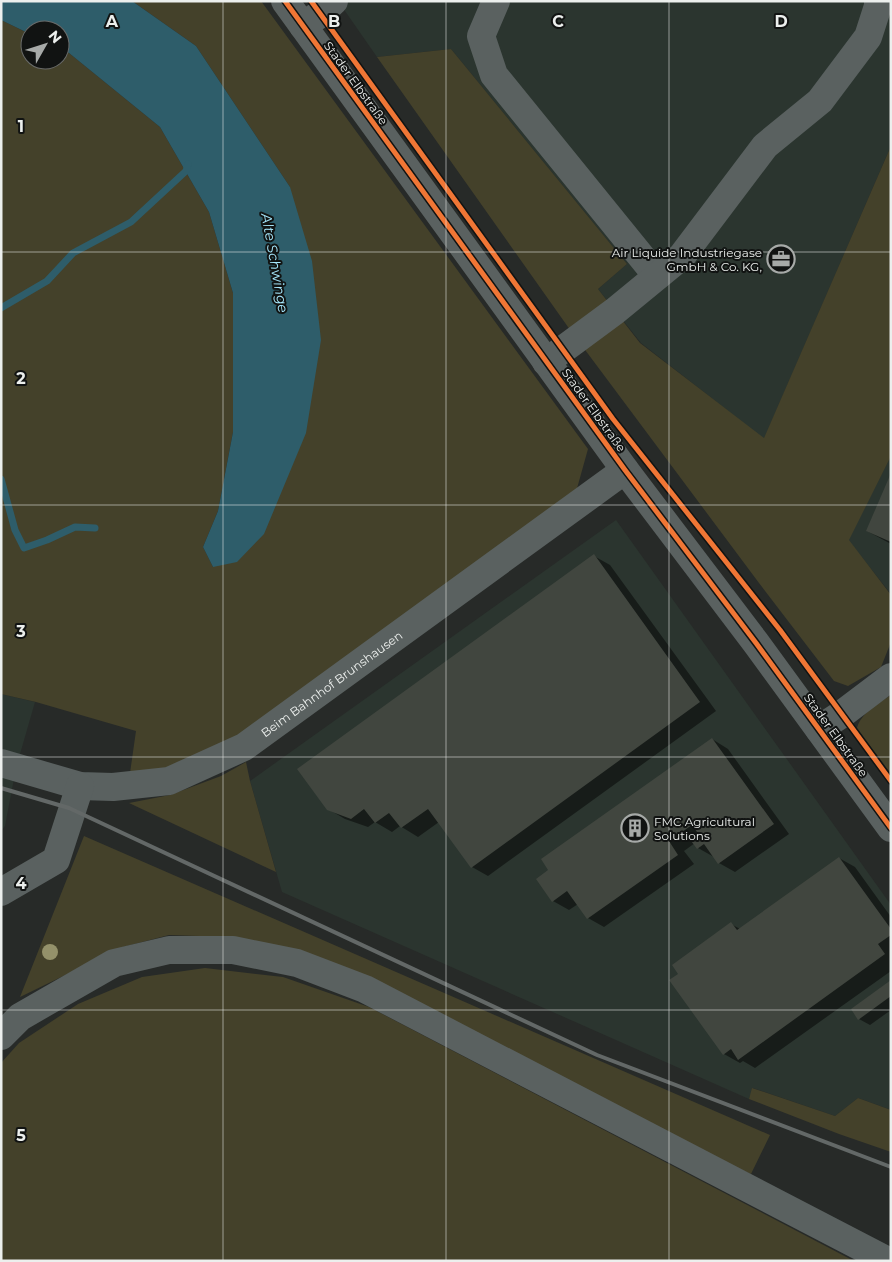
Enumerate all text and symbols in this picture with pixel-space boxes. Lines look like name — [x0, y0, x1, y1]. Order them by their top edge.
text: A — [105, 12, 119, 31]
text: B — [328, 12, 340, 31]
text: C — [552, 12, 564, 31]
text: D — [774, 12, 788, 31]
north arrow — [20, 20, 70, 70]
text: N — [45, 27, 66, 47]
street label: Stader Elbstraße — [321, 38, 391, 128]
text: 1 — [18, 117, 24, 136]
water label: Alte Schwinge — [257, 211, 293, 314]
office icon: Air Liquide Industriegase GmbH & Co. KG, — [766, 244, 796, 274]
place label: Air Liquide Industriegase GmbH & Co. KG, — [612, 245, 762, 274]
street label: Stader Elbstraße — [559, 365, 629, 455]
text: 2 — [16, 369, 26, 388]
text: 3 — [15, 622, 26, 641]
street label: Beim Bahnhof Brunshausen — [258, 627, 405, 740]
street label: Stader Elbstraße — [801, 690, 871, 780]
building icon: FMC Agricultural Solutions — [620, 813, 650, 843]
place label: FMC Agricultural Solutions — [654, 814, 755, 843]
text: 4 — [15, 874, 27, 893]
text: 5 — [16, 1126, 26, 1145]

